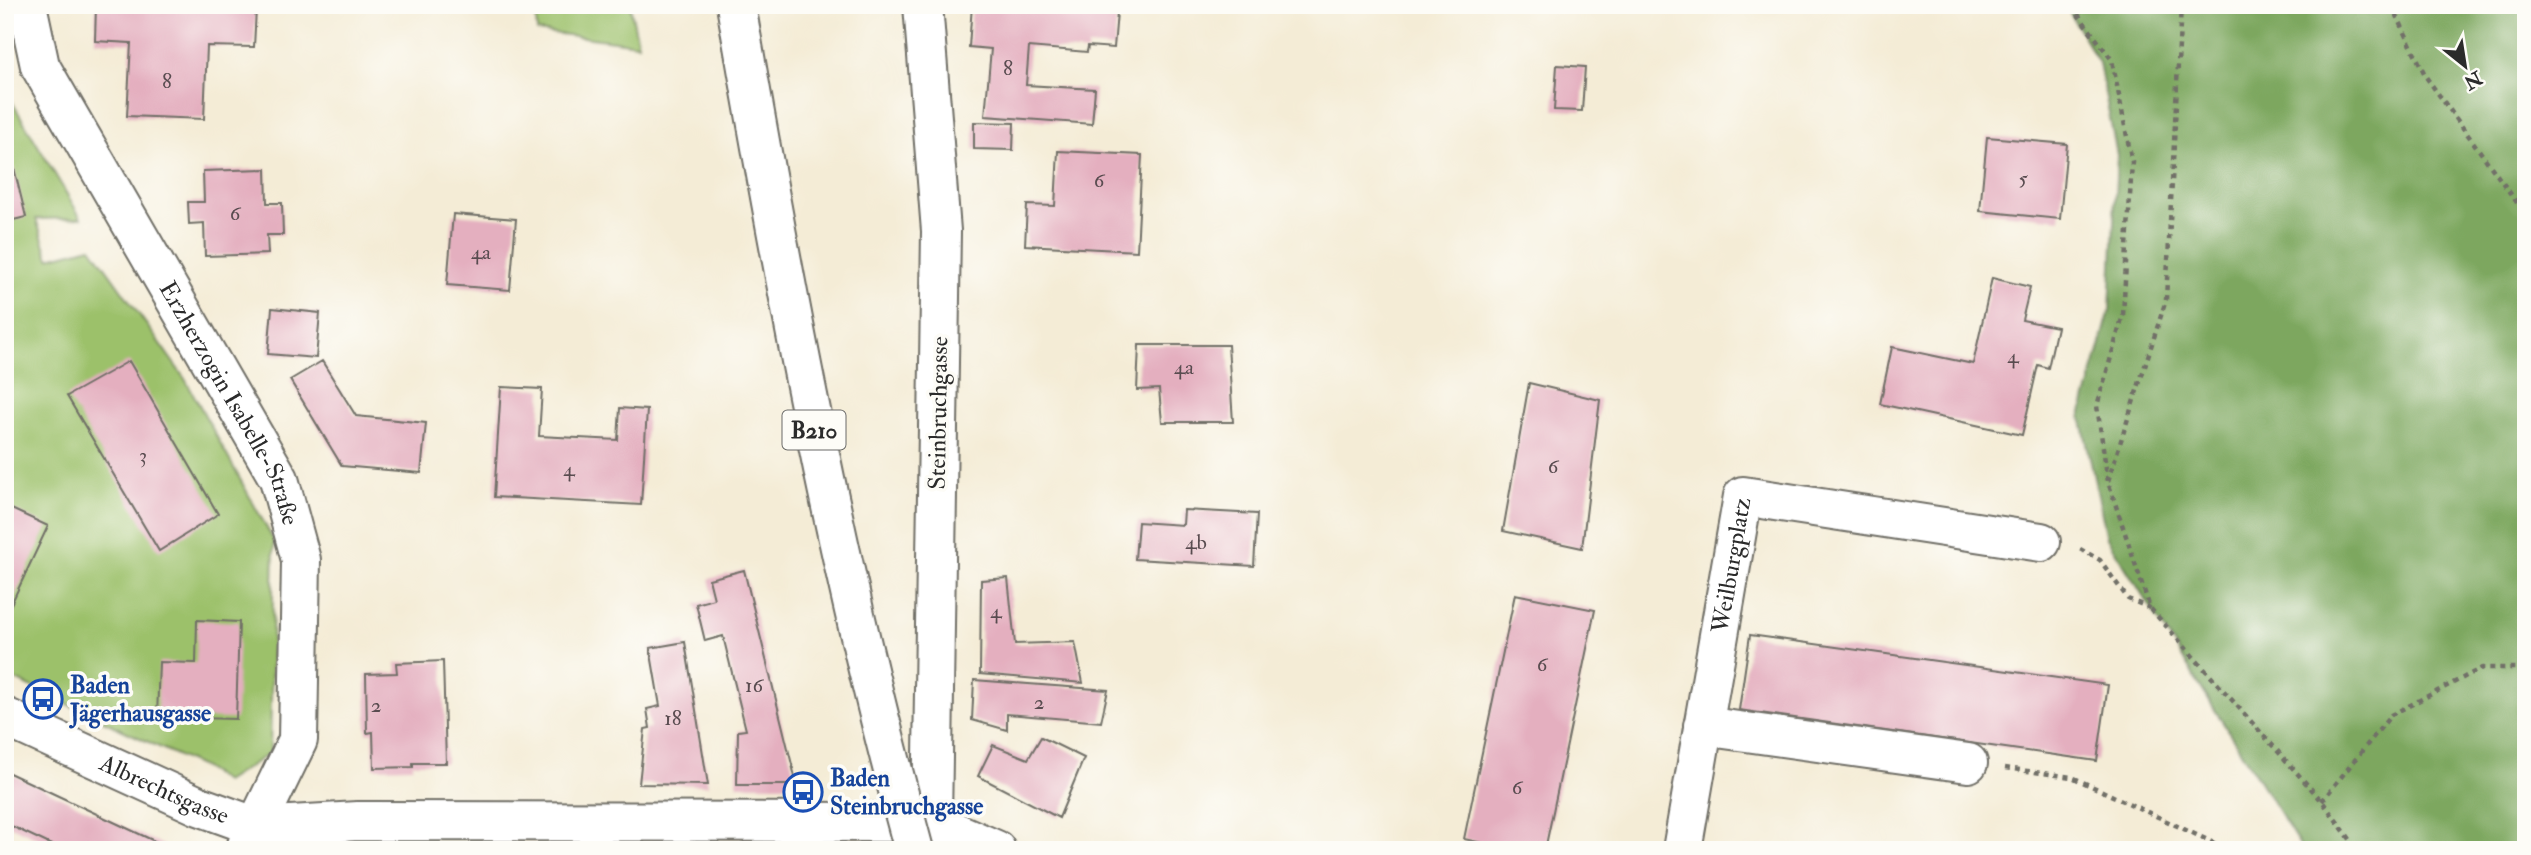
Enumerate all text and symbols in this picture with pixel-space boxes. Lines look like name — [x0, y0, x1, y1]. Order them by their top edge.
north arrow — [2430, 32, 2500, 102]
house number: 8 — [1003, 55, 1013, 82]
text: N — [2459, 65, 2487, 95]
house number: 8 — [162, 68, 172, 95]
house number: 5 — [2018, 165, 2028, 192]
house number: 6 — [1094, 167, 1106, 194]
house number: 6 — [230, 200, 242, 227]
house number: 4a — [471, 239, 491, 266]
street label: Erzherzogin Isabelle-Straße — [152, 276, 306, 529]
street label: Steinbruchgasse — [922, 336, 955, 490]
house number: 4 — [2007, 343, 2020, 370]
house number: 4a — [1174, 354, 1194, 381]
road number: B210 — [782, 410, 846, 450]
house number: 3 — [139, 442, 147, 469]
house number: 6 — [1548, 453, 1560, 480]
house number: 4 — [563, 456, 576, 483]
street label: Weilburgplatz — [1704, 495, 1759, 636]
house number: 4b — [1185, 529, 1207, 556]
house number: 4 — [990, 598, 1003, 625]
house number: 6 — [1537, 651, 1549, 678]
place label: Baden Jägerhausgasse — [69, 670, 211, 729]
house number: 16 — [745, 672, 764, 699]
bus stop icon: Baden Jägerhausgasse — [22, 678, 64, 720]
house number: 2 — [1034, 689, 1044, 716]
house number: 2 — [371, 692, 381, 719]
house number: 18 — [664, 705, 682, 732]
street label: Albrechtsgasse — [94, 747, 233, 831]
place label: Baden Steinbruchgasse — [830, 763, 983, 822]
bus stop icon: Baden Steinbruchgasse — [782, 771, 824, 813]
house number: 6 — [1512, 774, 1524, 801]

